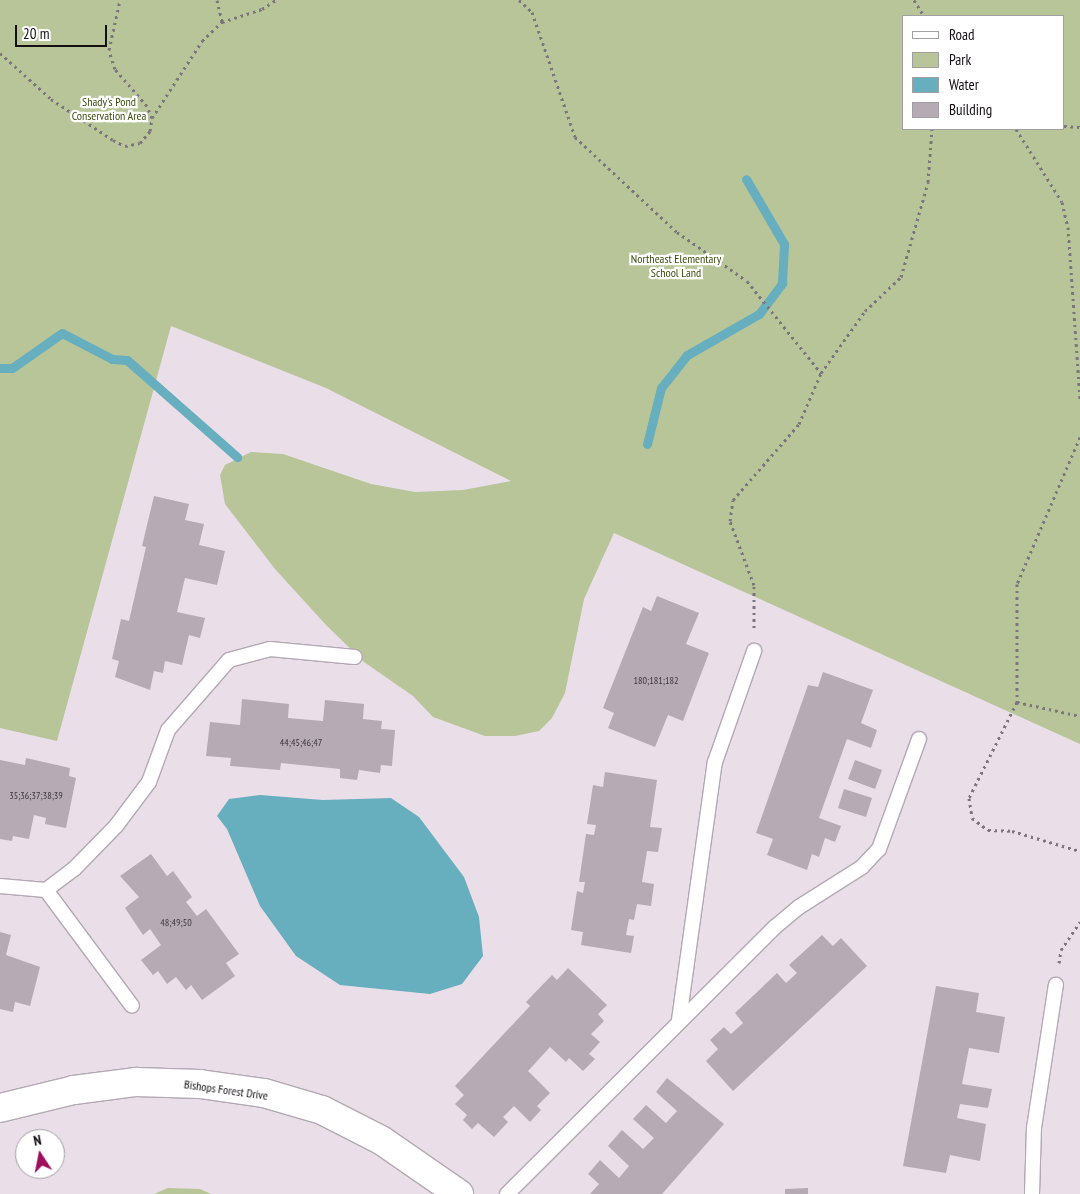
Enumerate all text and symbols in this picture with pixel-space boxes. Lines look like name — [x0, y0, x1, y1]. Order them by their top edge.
scale bar — [18, 15, 110, 47]
legend — [902, 15, 1065, 130]
text: 20 m — [23, 24, 49, 43]
text: Road — [949, 25, 975, 44]
text: Park — [949, 50, 971, 69]
text: Water — [949, 75, 979, 94]
park label: Shady's Pond Conservation Area — [72, 95, 146, 123]
text: Building — [949, 100, 992, 119]
park label: Northeast Elementary School Land — [631, 252, 721, 280]
house number: 180;181;182 — [634, 675, 678, 687]
house number: 44;45;46;47 — [280, 737, 322, 749]
house number: 35;36;37;38;39 — [9, 790, 63, 802]
house number: 48;49;50 — [160, 917, 192, 929]
street label: Bishops Forest Drive — [183, 1077, 269, 1103]
north arrow — [15, 1129, 65, 1179]
text: N — [32, 1131, 43, 1150]

